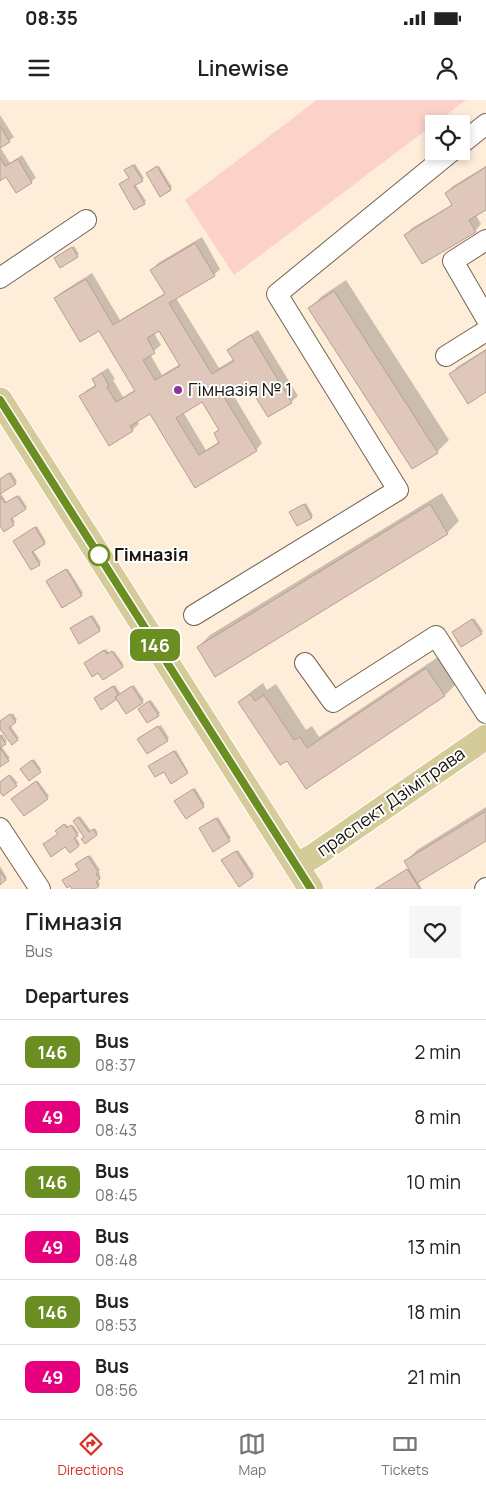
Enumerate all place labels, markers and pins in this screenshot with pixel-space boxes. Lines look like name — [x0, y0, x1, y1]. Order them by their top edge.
place label: Гімназія № 1 — [188, 377, 292, 401]
marker: Гімназія № 1 — [172, 384, 184, 396]
place label: Гімназія — [114, 542, 188, 566]
marker: Гімназія — [88, 544, 110, 566]

